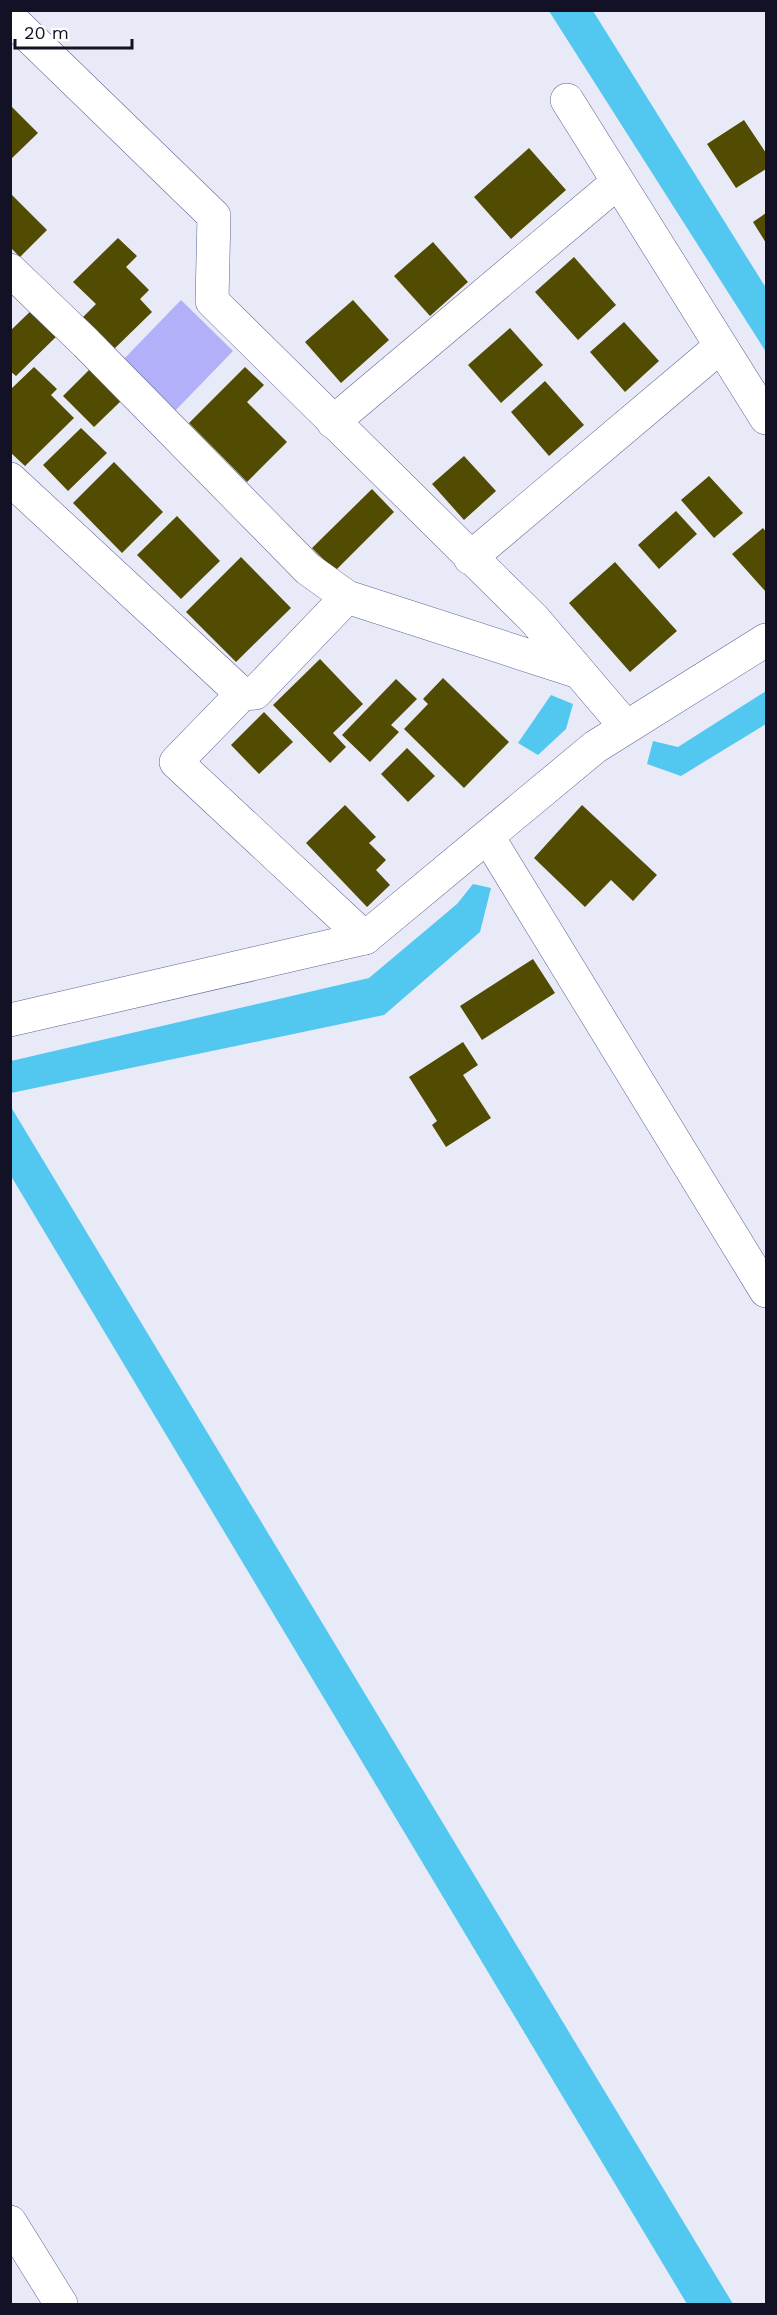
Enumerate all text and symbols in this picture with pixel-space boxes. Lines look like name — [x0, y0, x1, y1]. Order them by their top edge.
scale bar — [15, 12, 132, 50]
text: 20 m — [24, 22, 69, 43]

